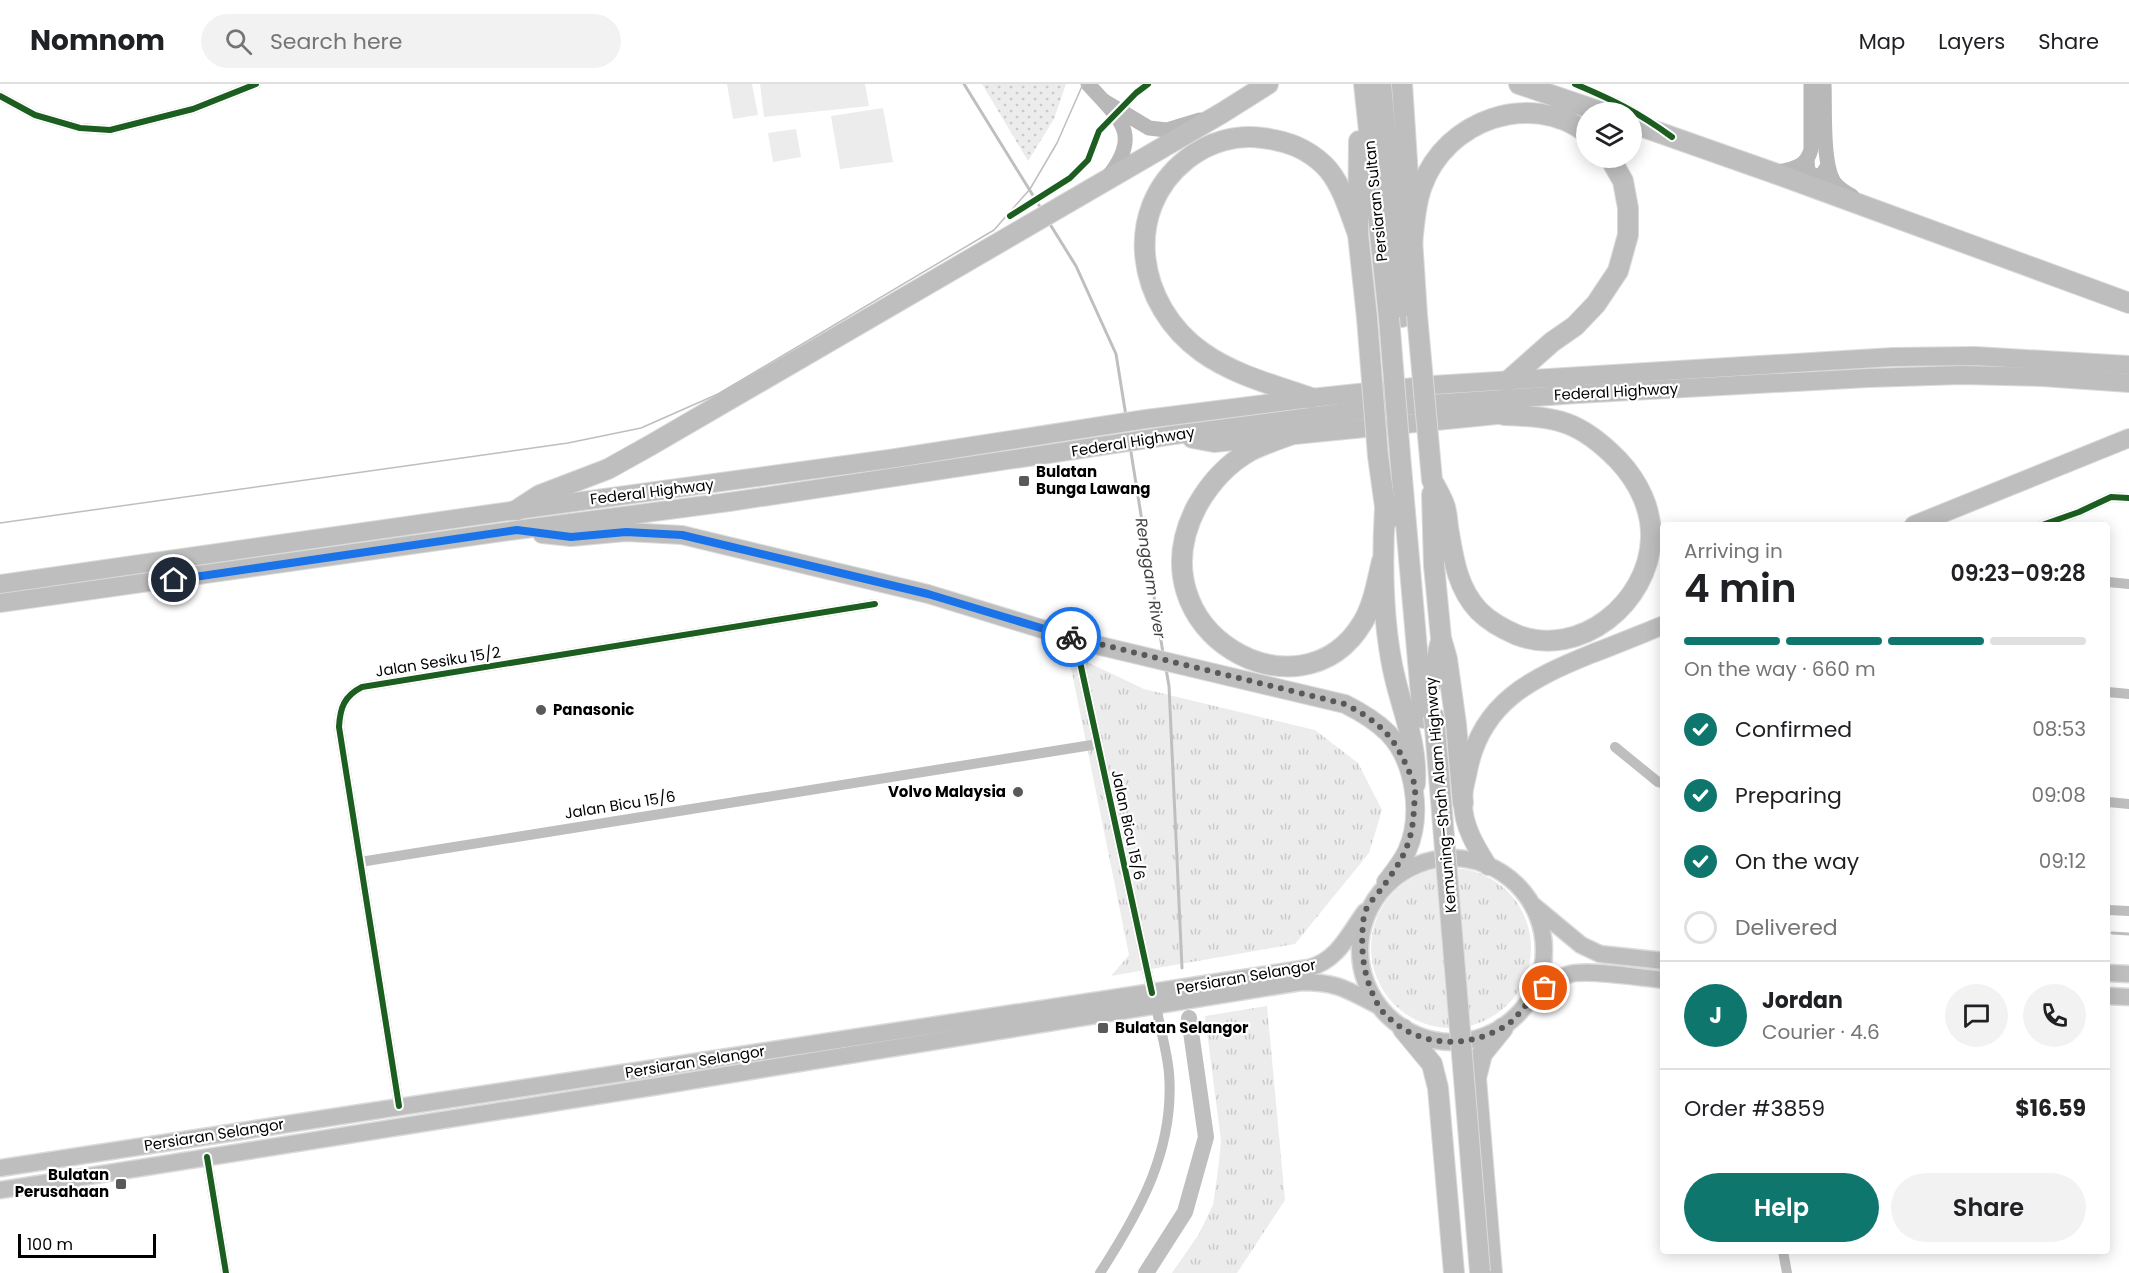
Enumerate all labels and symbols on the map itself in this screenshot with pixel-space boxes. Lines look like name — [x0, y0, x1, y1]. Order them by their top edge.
street label: Persiaran Sultan — [1359, 139, 1392, 263]
street label: Federal Highway — [1553, 378, 1679, 405]
street label: Federal Highway — [1070, 421, 1197, 462]
place label: Bulatan Bunga Lawang — [1036, 461, 1150, 499]
street label: Federal Highway — [589, 473, 716, 510]
marker: Bulatan Bunga Lawang — [1017, 474, 1031, 488]
water label: Renggam River — [1130, 516, 1172, 641]
pin — [148, 554, 199, 605]
courier — [1041, 607, 1101, 667]
street label: Jalan Sesiku 15/2 — [374, 641, 502, 682]
street label: Kemuning–Shah Alam Highway — [1420, 676, 1461, 914]
place label: Panasonic — [553, 699, 634, 720]
marker: Panasonic — [534, 703, 548, 717]
street label: Jalan Bicu 15/6 — [1107, 768, 1150, 882]
place label: Volvo Malaysia — [888, 781, 1006, 802]
street label: Jalan Bicu 15/6 — [563, 785, 677, 824]
marker: Volvo Malaysia — [1011, 785, 1025, 799]
street label: Persiaran Selangor — [1174, 954, 1318, 999]
pin — [1519, 962, 1570, 1013]
place label: Bulatan Selangor — [1115, 1017, 1249, 1038]
marker: Bulatan Selangor — [1096, 1021, 1110, 1035]
street label: Persiaran Selangor — [623, 1040, 767, 1083]
street label: Persiaran Selangor — [142, 1113, 286, 1156]
place label: Bulatan Perusahaan — [15, 1164, 109, 1202]
marker: Bulatan Perusahaan — [114, 1177, 128, 1191]
scale bar — [18, 1231, 156, 1258]

